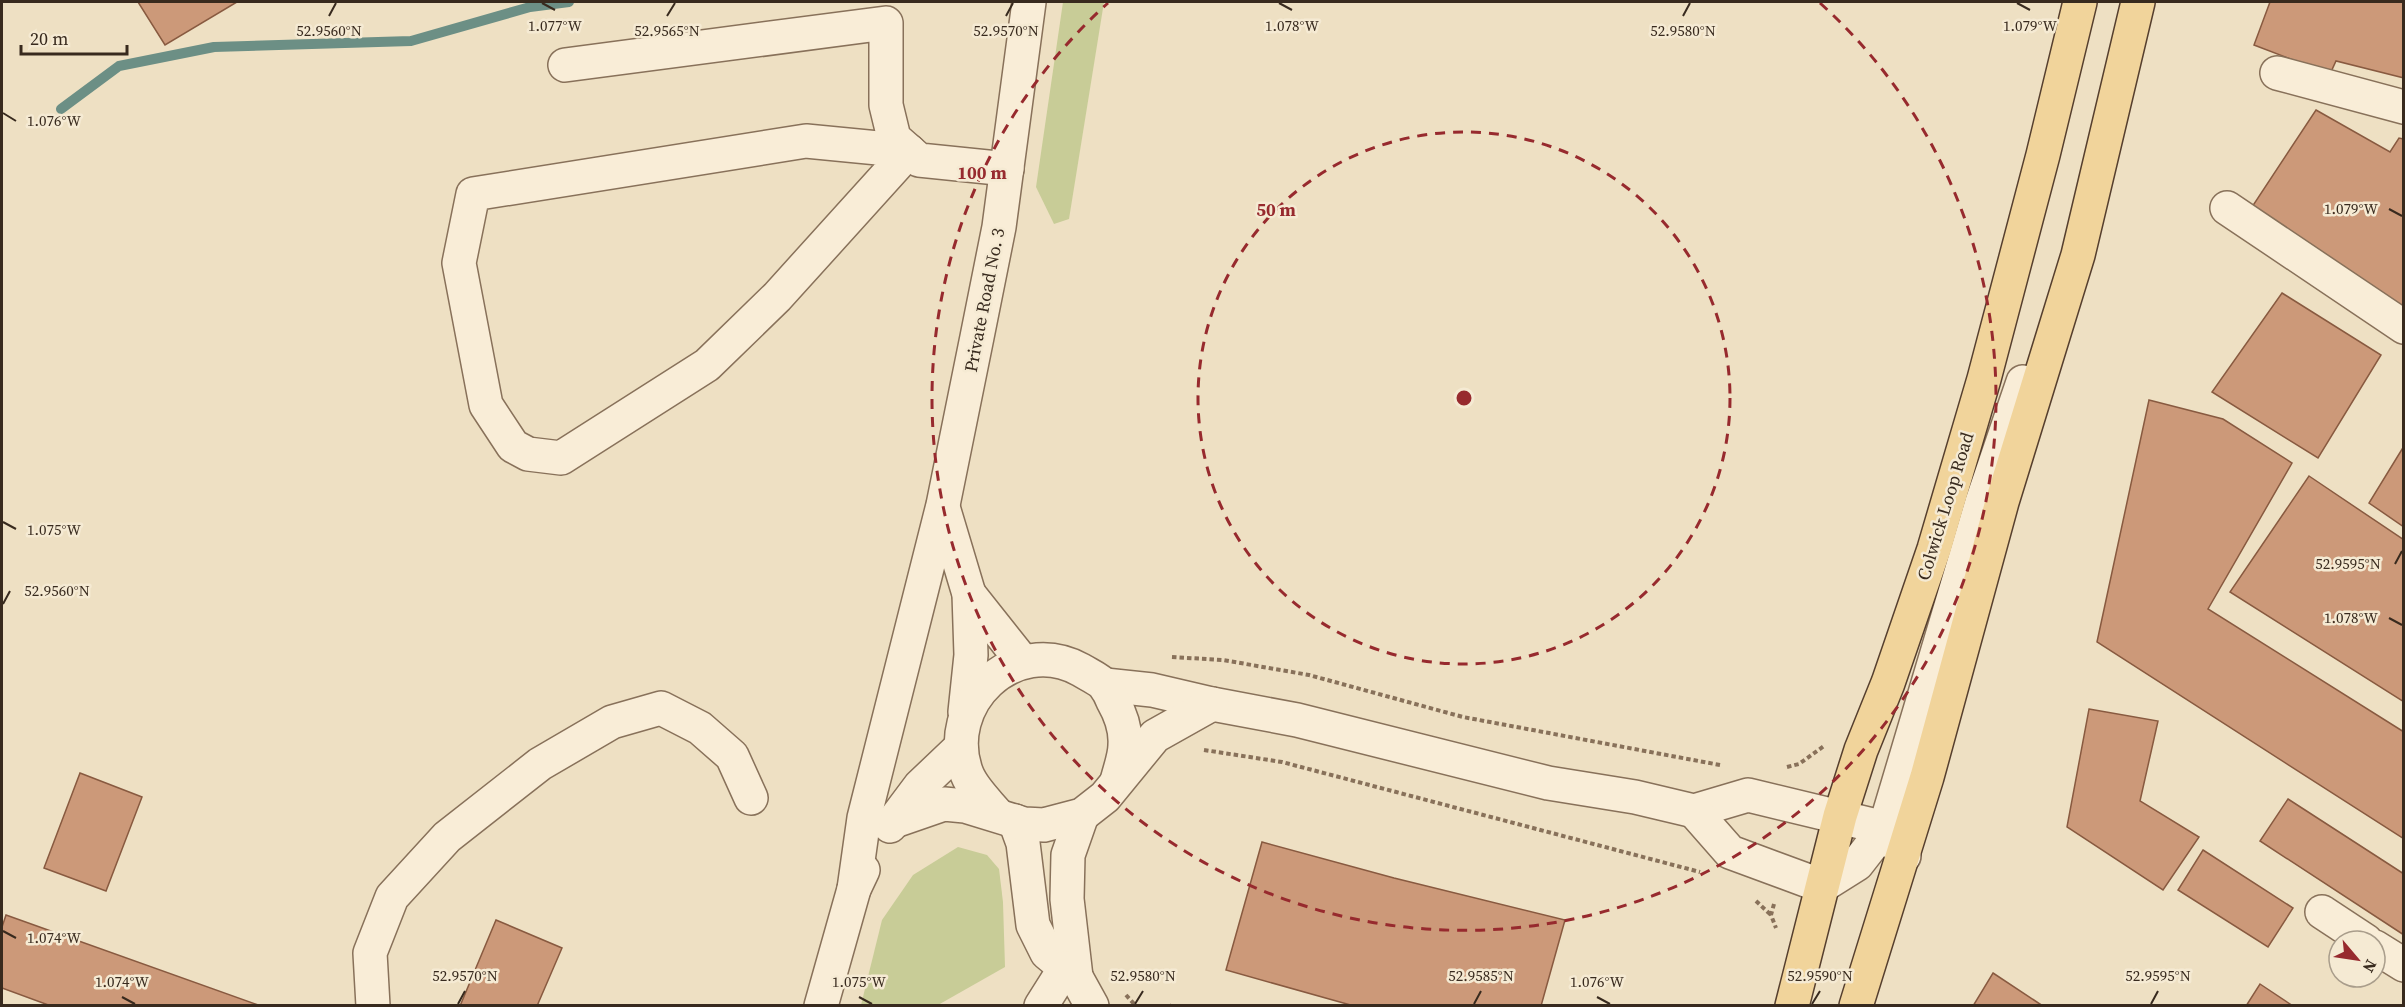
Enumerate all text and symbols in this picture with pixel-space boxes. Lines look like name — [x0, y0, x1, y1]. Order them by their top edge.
text: 1.077°W — [528, 15, 582, 36]
text: 1.078°W — [1265, 15, 1319, 36]
text: 1.079°W — [2003, 15, 2057, 36]
scale bar — [21, 18, 128, 56]
text: 52.9560°N — [296, 20, 362, 41]
text: 52.9565°N — [634, 20, 700, 41]
text: 52.9570°N — [973, 20, 1039, 41]
text: 52.9580°N — [1650, 20, 1716, 41]
text: 20 m — [30, 26, 68, 51]
text: 1.076°W — [27, 110, 81, 131]
text: 100 m — [957, 160, 1007, 185]
text: 50 m — [1256, 197, 1296, 222]
text: 1.079°W — [2324, 198, 2378, 219]
street label: Private Road No. 3 — [958, 226, 1010, 374]
centre of rings — [1454, 388, 1474, 408]
street label: Colwick Loop Road — [1911, 429, 1979, 583]
text: 1.075°W — [27, 519, 81, 540]
text: 52.9595°N — [2315, 553, 2381, 574]
text: 52.9560°N — [24, 580, 90, 601]
text: 1.078°W — [2324, 607, 2378, 628]
text: 1.074°W — [27, 927, 81, 948]
north arrow — [2327, 929, 2387, 989]
text: N — [2358, 956, 2383, 977]
text: 52.9570°N — [432, 965, 498, 986]
text: 52.9580°N — [1110, 965, 1176, 986]
text: 52.9585°N — [1448, 965, 1514, 986]
text: 52.9590°N — [1787, 965, 1853, 986]
text: 52.9595°N — [2125, 965, 2191, 986]
text: 1.074°W — [95, 971, 149, 992]
text: 1.075°W — [832, 971, 886, 992]
text: 1.076°W — [1570, 971, 1624, 992]

